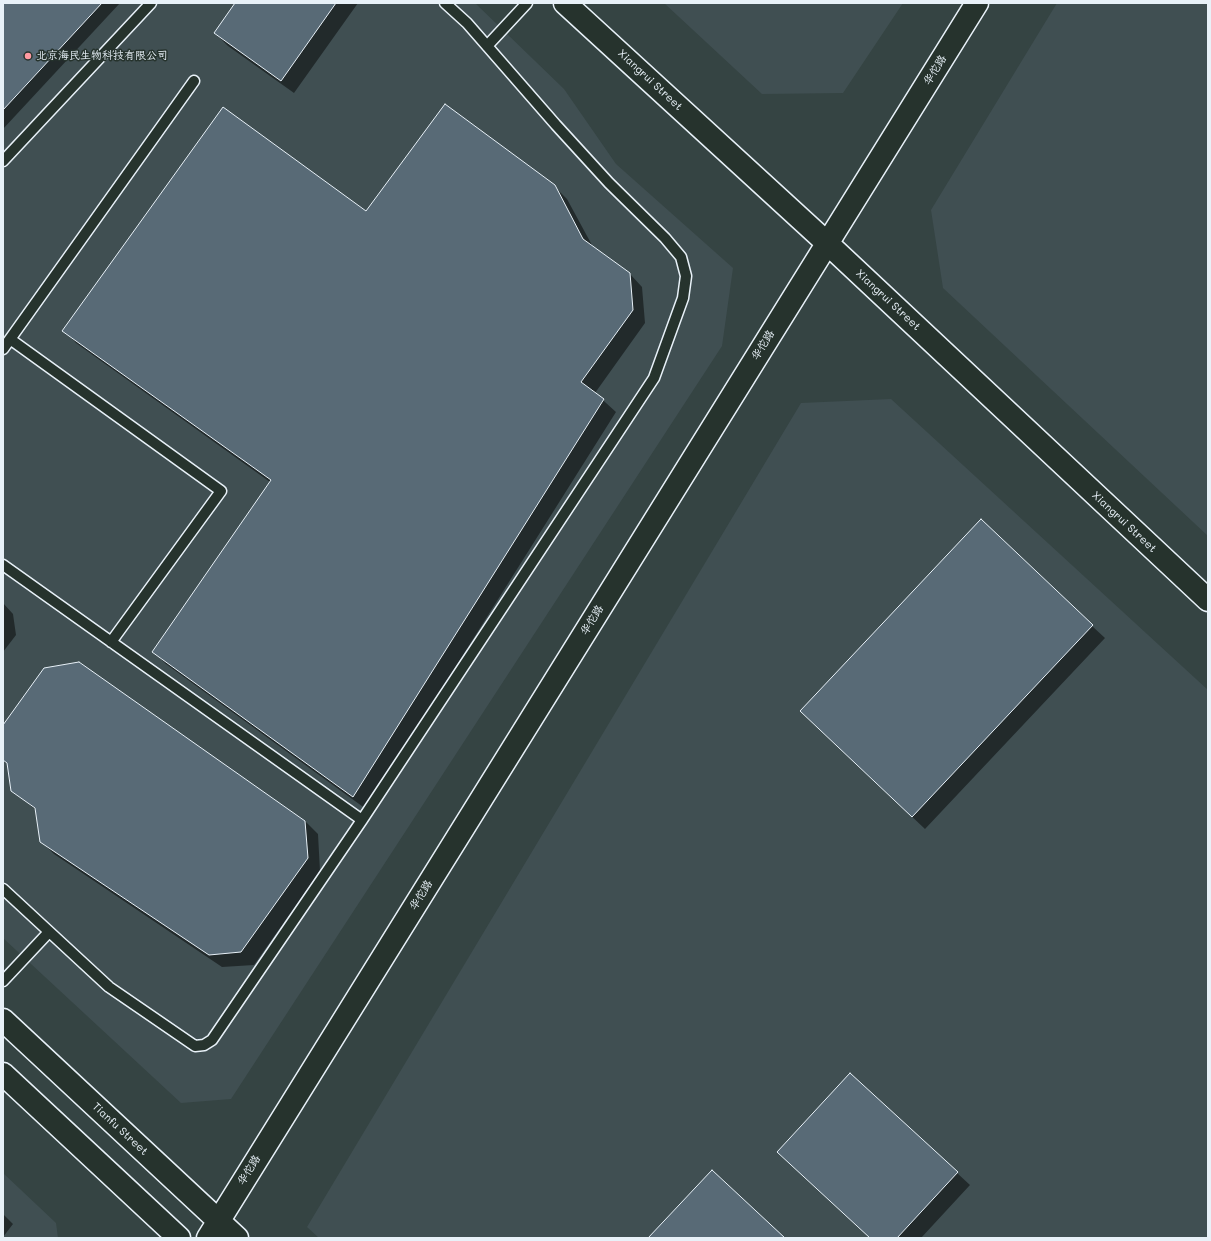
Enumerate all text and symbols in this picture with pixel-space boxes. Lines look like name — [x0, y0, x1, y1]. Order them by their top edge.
street label: Xiangrui Street — [615, 47, 685, 113]
place label: 北京海民生物科技有限公司 — [36, 49, 168, 63]
marker: 北京海民生物科技有限公司 — [23, 51, 33, 61]
street label: 华佗路 — [921, 53, 949, 87]
street label: Xiangrui Street — [853, 267, 923, 333]
street label: 华佗路 — [749, 328, 777, 362]
street label: Xiangrui Street — [1089, 489, 1159, 555]
street label: 华佗路 — [578, 603, 606, 637]
street label: 华佗路 — [407, 878, 435, 912]
street label: Tianfu Street — [89, 1100, 151, 1158]
street label: 华佗路 — [235, 1153, 263, 1187]

